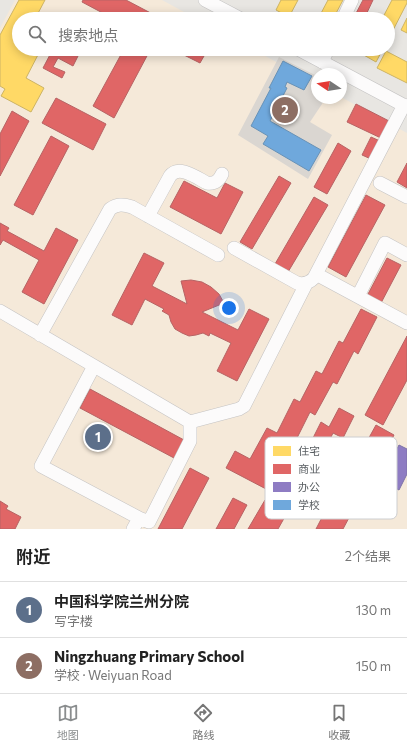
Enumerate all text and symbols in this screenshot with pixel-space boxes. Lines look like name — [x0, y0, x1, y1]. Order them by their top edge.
search box — [12, 12, 395, 56]
icon: search — [26, 23, 48, 45]
text: 搜索地点 — [58, 26, 118, 44]
north arrow — [311, 68, 347, 104]
pin: 2 — [272, 95, 298, 125]
your location — [219, 298, 239, 318]
pin: 1 — [85, 422, 111, 452]
legend — [265, 437, 397, 519]
text: 住宅 — [298, 444, 320, 457]
text: 商业 — [298, 462, 320, 475]
text: 办公 — [298, 480, 320, 493]
text: 学校 — [298, 498, 320, 511]
text: 附近 — [16, 546, 50, 567]
text: 2个结果 — [345, 548, 391, 564]
text: 中国科学院兰州分院 — [54, 592, 189, 610]
text: 1 — [26, 602, 32, 618]
text: 130 m — [356, 602, 391, 618]
text: 写字楼 — [54, 613, 93, 629]
text: Ningzhuang Primary School — [54, 647, 244, 665]
text: 2 — [25, 658, 33, 674]
text: 150 m — [356, 658, 391, 674]
text: 学校 · Weiyuan Road — [54, 667, 172, 683]
tab: 地图 — [57, 702, 79, 742]
tab: 路线 — [192, 702, 214, 742]
tab: 收藏 — [328, 702, 350, 742]

